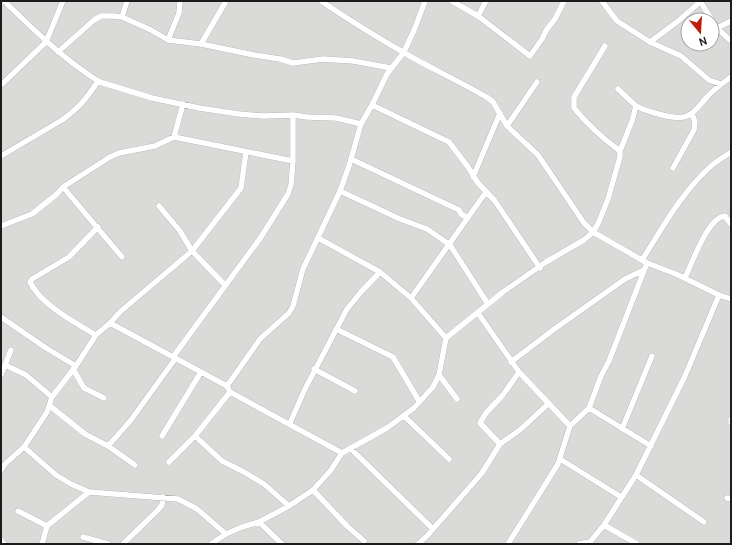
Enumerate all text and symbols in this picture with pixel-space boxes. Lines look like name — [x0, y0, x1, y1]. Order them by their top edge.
north arrow — [680, 12, 720, 52]
text: N — [697, 34, 709, 49]

